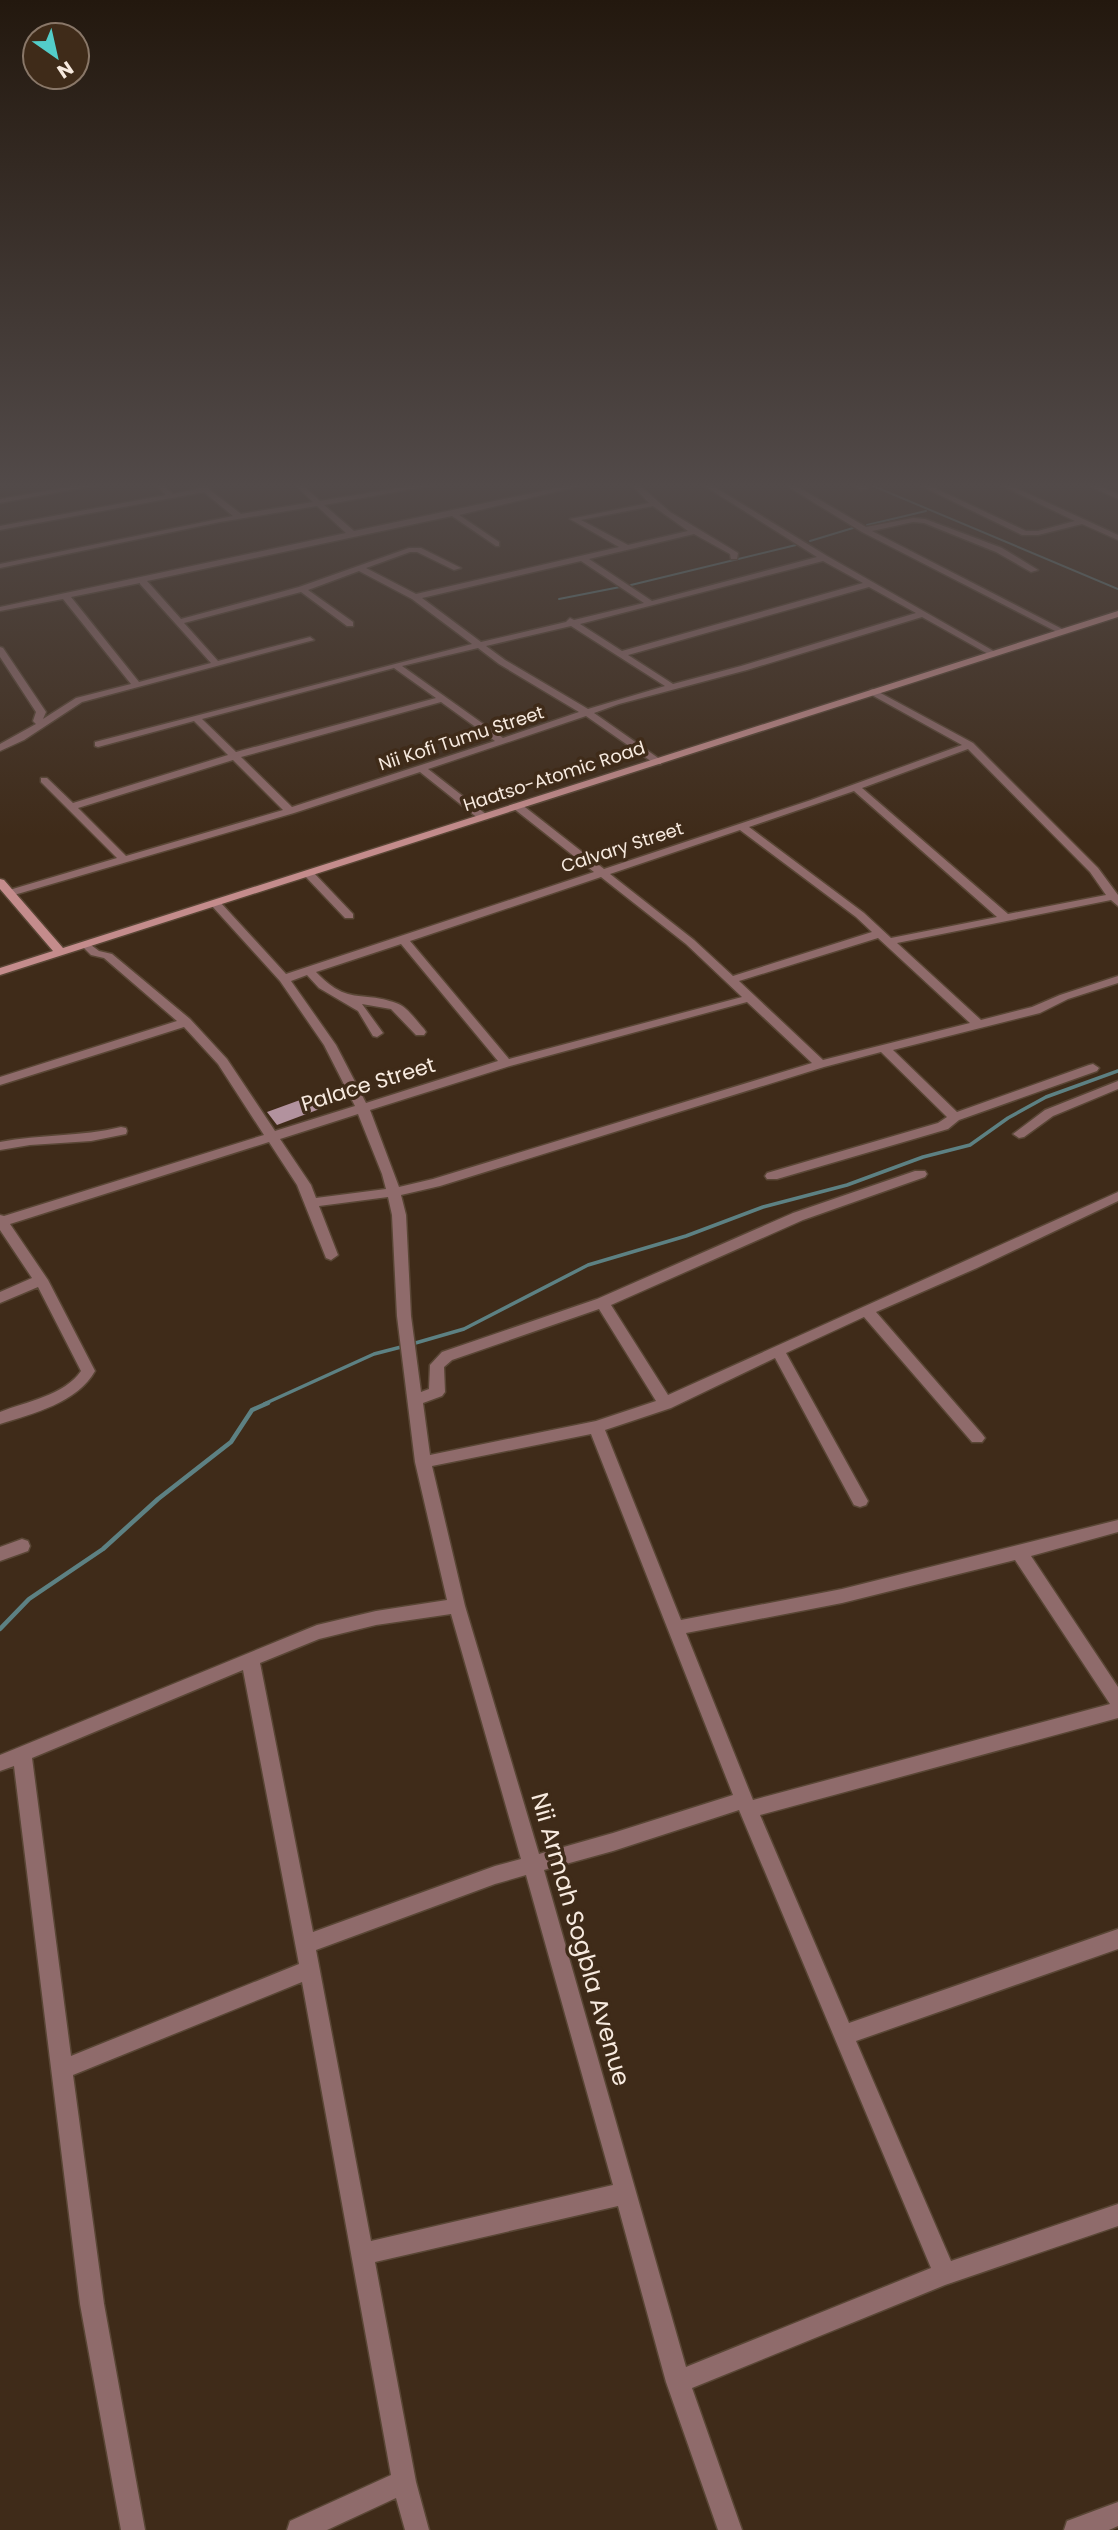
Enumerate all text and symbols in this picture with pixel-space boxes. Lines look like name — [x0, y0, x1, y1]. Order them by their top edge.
north arrow — [21, 21, 91, 91]
text: N — [52, 54, 79, 85]
street label: Nii Kofi Tumu Street — [375, 699, 547, 777]
street label: Haatso-Atomic Road — [460, 735, 648, 817]
street label: Calvary Street — [558, 815, 686, 879]
street label: Palace Street — [297, 1050, 439, 1118]
street label: Nii Armah Sogbla Avenue — [523, 1789, 639, 2089]

